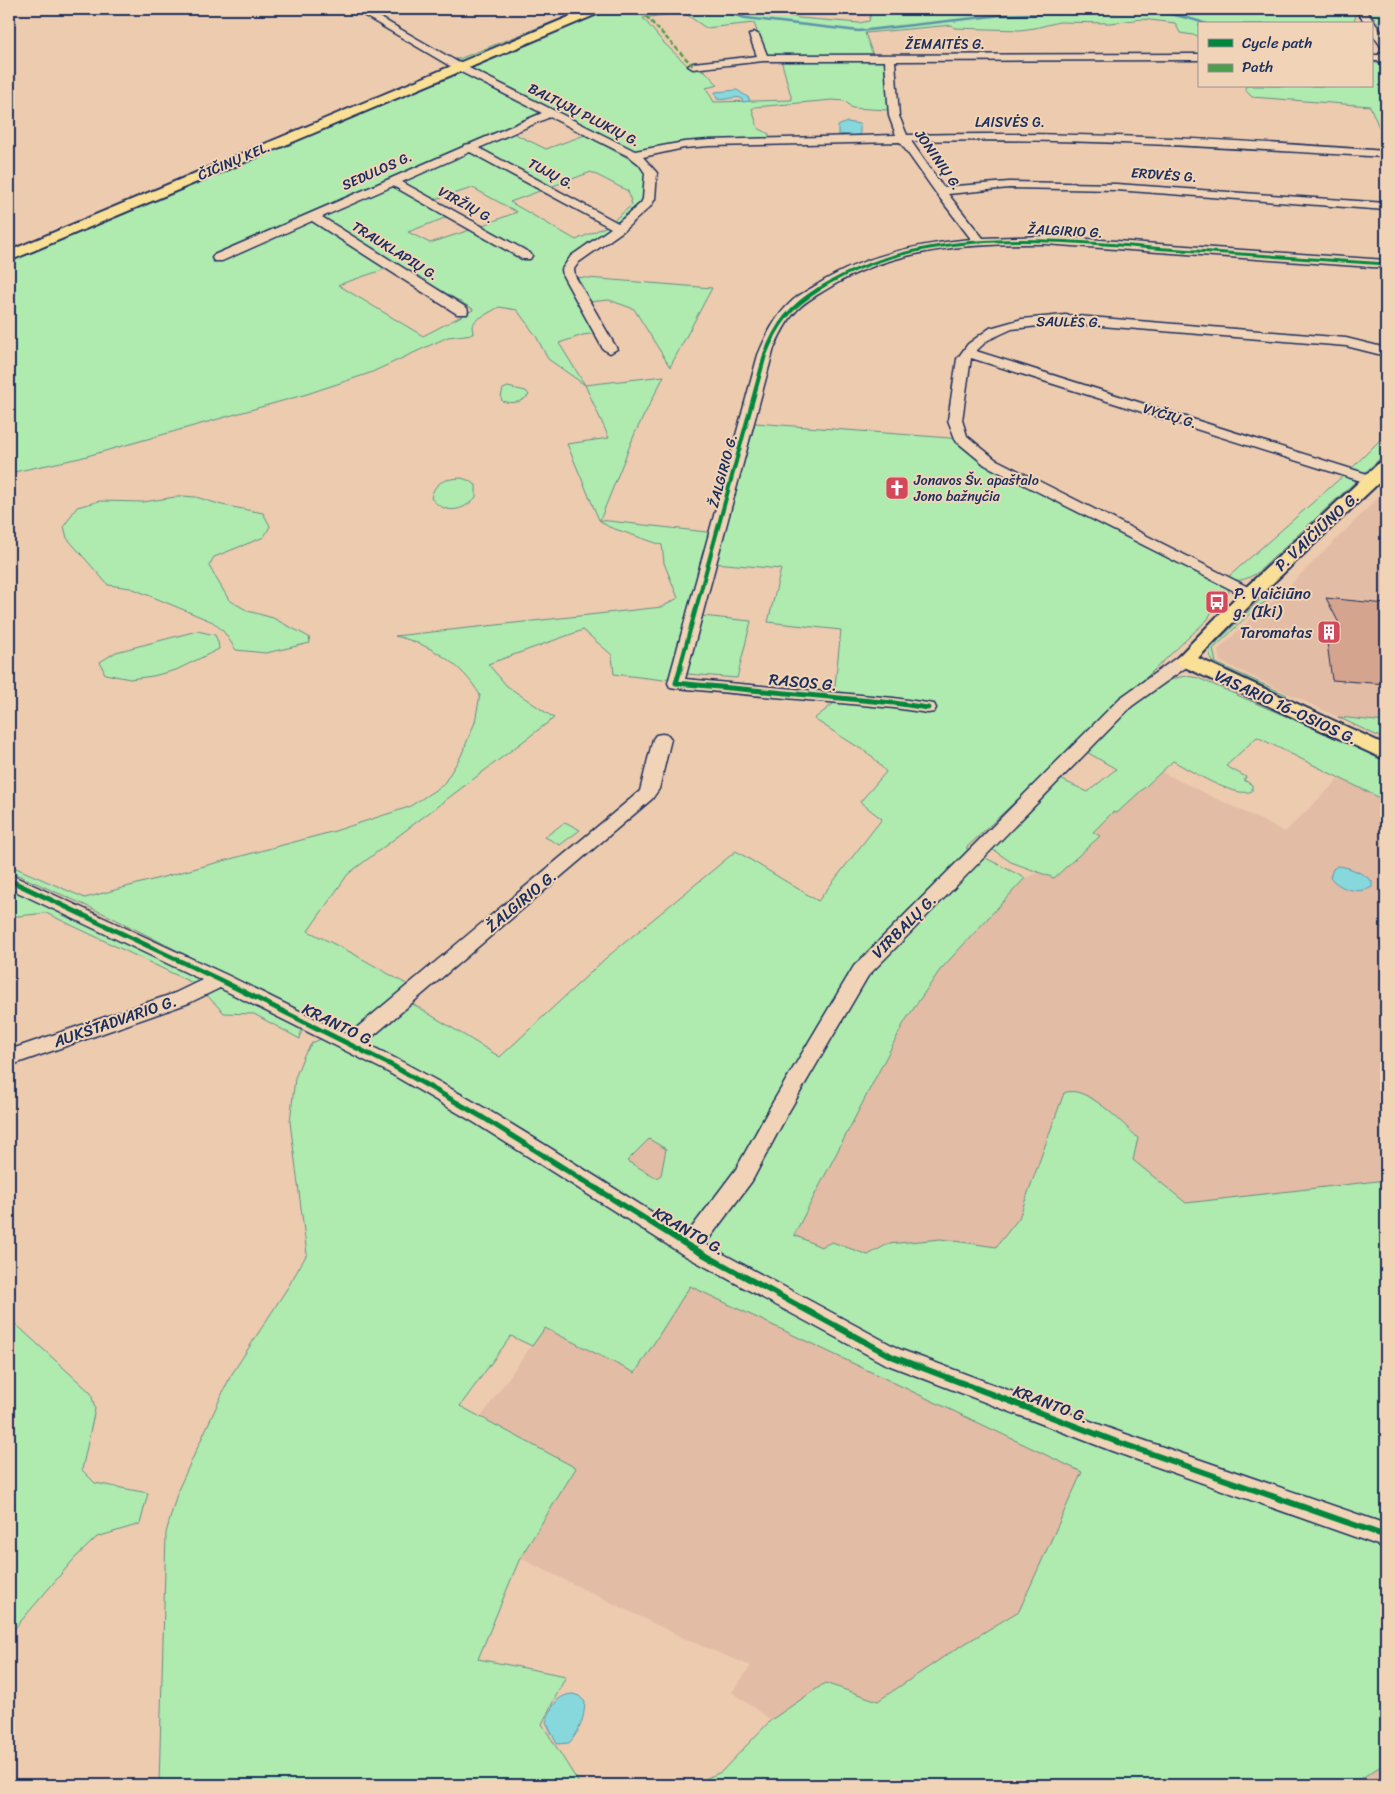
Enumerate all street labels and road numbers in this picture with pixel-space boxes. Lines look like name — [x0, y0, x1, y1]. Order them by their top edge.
street label: ŽEMAITĖS G. — [905, 32, 985, 57]
street label: BALTŲJŲ PLUKIŲ G. — [524, 76, 644, 154]
street label: LAISVĖS G. — [975, 110, 1045, 135]
street label: JONINIŲ G. — [907, 123, 968, 196]
street label: ČIČINŲ KEL. — [194, 134, 274, 188]
street label: SEDULOS G. — [338, 144, 416, 198]
street label: TUJŲ G. — [523, 151, 579, 197]
street label: ERDVĖS G. — [1130, 160, 1198, 190]
street label: VIRŽIŲ G. — [433, 179, 499, 231]
street label: TRAUKLAPIŲ G. — [347, 214, 443, 288]
street label: ŽALGIRIO G. — [1027, 217, 1103, 245]
street label: SAULĖS G. — [1036, 309, 1102, 335]
street label: VYČIŲ G. — [1140, 396, 1200, 436]
street label: ŽALGIRIO G. — [701, 431, 745, 511]
street label: P. VAIČIŪNO G. — [1268, 484, 1366, 578]
street label: VASARIO 16-OSIOS G. — [1210, 661, 1362, 753]
street label: RASOS G. — [768, 665, 838, 699]
street label: ŽALGIRIO G. — [479, 862, 563, 940]
street label: VIRBALŲ G. — [864, 886, 944, 966]
street label: AUKŠTADVARIO G. — [48, 986, 181, 1056]
street label: KRANTO G. — [297, 995, 381, 1055]
street label: KRANTO G. — [647, 1199, 731, 1263]
street label: KRANTO G. — [1009, 1376, 1093, 1432]

